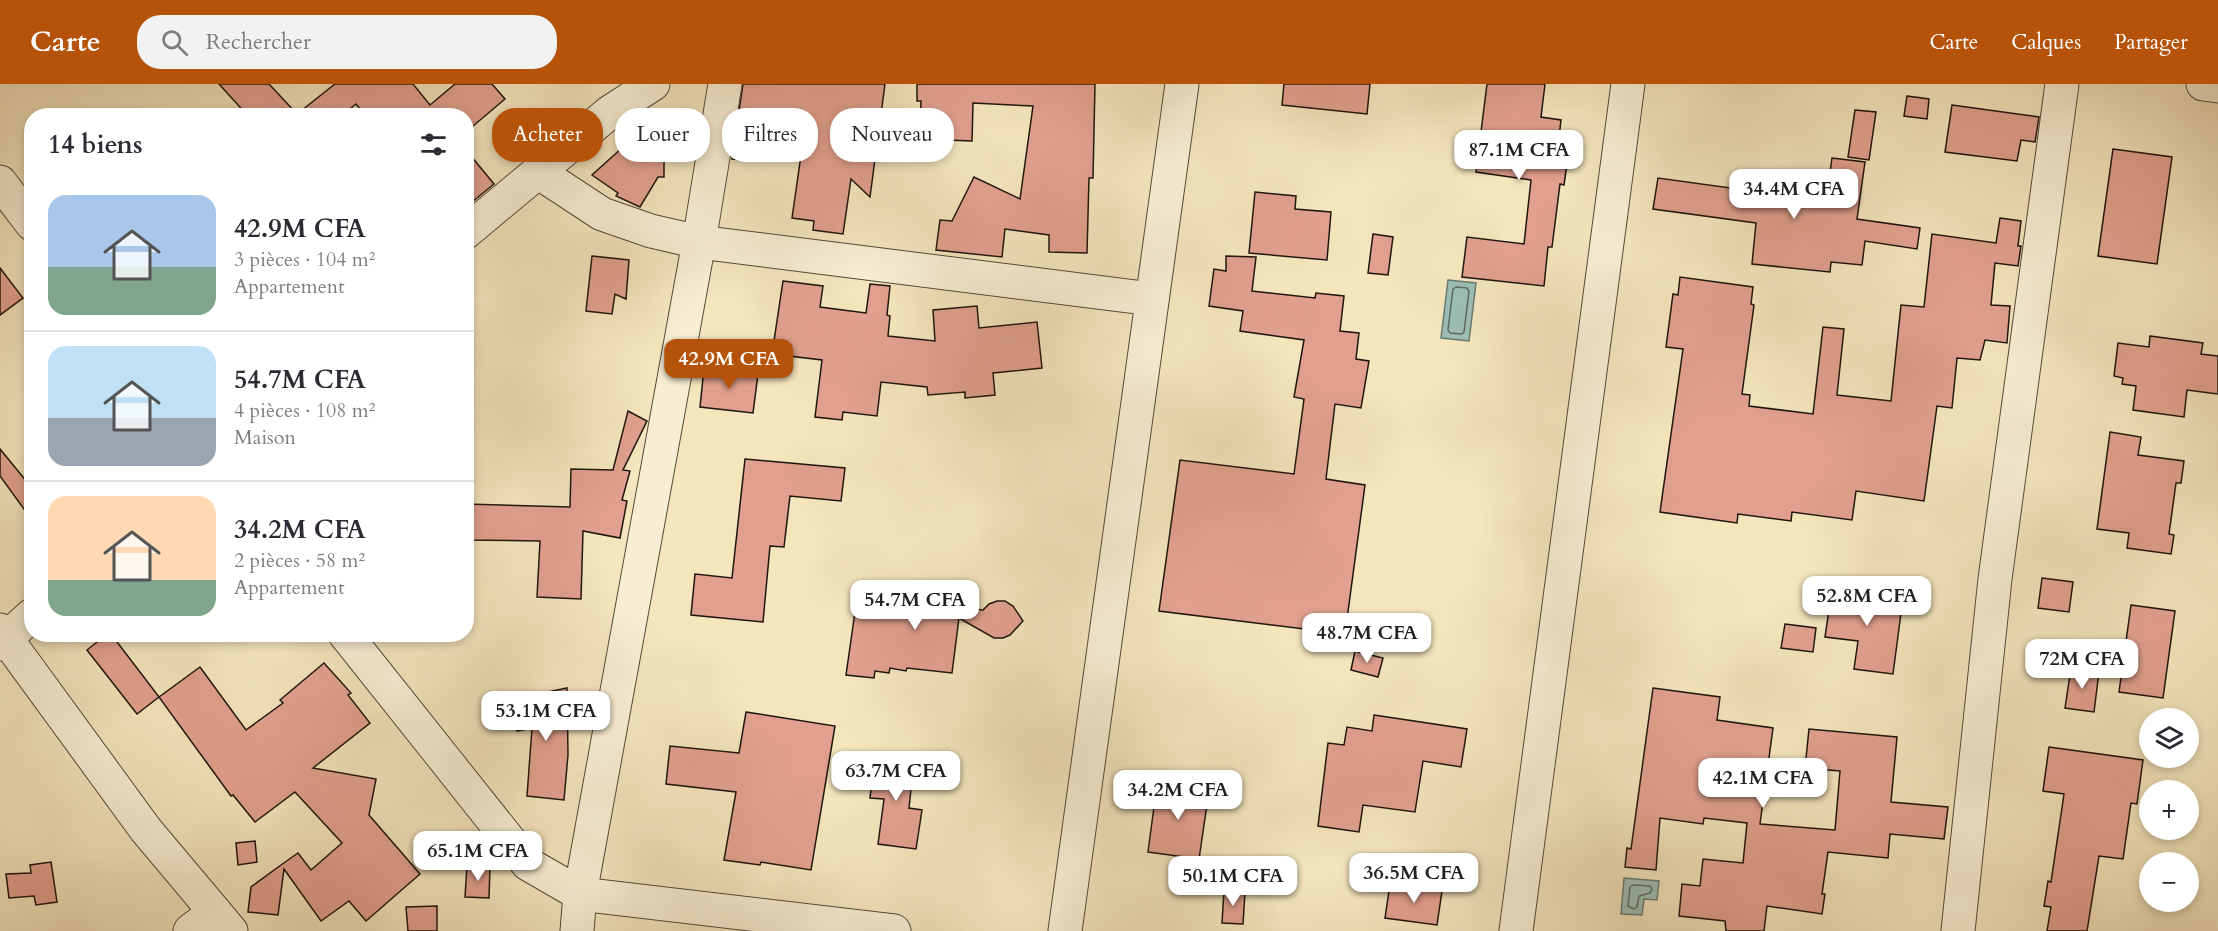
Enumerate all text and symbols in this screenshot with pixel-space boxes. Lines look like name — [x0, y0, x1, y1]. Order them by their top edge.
search box — [137, 15, 557, 69]
text: Carte — [30, 23, 101, 61]
icon: search — [158, 26, 191, 59]
text: Rechercher — [206, 27, 311, 57]
text: Carte — [1929, 28, 1978, 57]
text: Calques — [2011, 28, 2081, 57]
text: Partager — [2114, 28, 2188, 57]
chip: Acheter — [492, 108, 603, 162]
chip: Louer — [615, 108, 710, 162]
chip: Filtres — [722, 108, 818, 162]
chip: Nouveau — [830, 108, 954, 162]
text: 14 biens — [48, 127, 143, 162]
icon: filters — [417, 128, 450, 161]
pin: 87.1M CFA — [1450, 130, 1588, 181]
text: 87.1M CFA — [1468, 136, 1570, 163]
pin: 34.4M CFA — [1725, 169, 1863, 220]
text: 34.4M CFA — [1743, 175, 1845, 202]
text: 42.9M CFA — [234, 211, 366, 246]
icon: home — [96, 219, 168, 291]
text: 3 pièces · 104 m² — [234, 246, 375, 273]
text: Appartement — [234, 273, 345, 300]
pin: 42.9M CFA — [660, 339, 798, 390]
text: 42.9M CFA — [678, 345, 780, 372]
text: 54.7M CFA — [234, 362, 366, 397]
icon: home — [96, 370, 168, 442]
text: 4 pièces · 108 m² — [234, 397, 375, 424]
text: Maison — [234, 424, 296, 451]
text: 34.2M CFA — [234, 512, 366, 547]
icon: home — [96, 520, 168, 592]
text: 2 pièces · 58 m² — [234, 547, 365, 574]
text: Appartement — [234, 574, 345, 601]
pin: 52.8M CFA — [1798, 576, 1936, 627]
pin: 54.7M CFA — [846, 580, 984, 631]
text: 52.8M CFA — [1816, 582, 1918, 609]
text: 54.7M CFA — [864, 586, 966, 613]
pin: 48.7M CFA — [1298, 613, 1436, 664]
text: 48.7M CFA — [1316, 619, 1418, 646]
pin: 72M CFA — [2027, 639, 2137, 690]
text: 72M CFA — [2039, 645, 2125, 672]
pin: 53.1M CFA — [477, 691, 615, 742]
text: 53.1M CFA — [495, 697, 597, 724]
map controls — [2139, 708, 2199, 912]
button: layers — [2139, 708, 2199, 768]
pin: 63.7M CFA — [827, 751, 965, 802]
text: 63.7M CFA — [845, 757, 947, 784]
pin: 42.1M CFA — [1694, 758, 1832, 809]
text: 42.1M CFA — [1712, 764, 1814, 791]
pin: 34.2M CFA — [1109, 770, 1247, 821]
text: 34.2M CFA — [1127, 776, 1229, 803]
button: + — [2139, 780, 2199, 840]
pin: 65.1M CFA — [409, 831, 547, 882]
text: 65.1M CFA — [427, 837, 529, 864]
button: − — [2139, 852, 2199, 912]
pin: 36.5M CFA — [1345, 853, 1483, 904]
pin: 50.1M CFA — [1164, 856, 1302, 907]
text: 36.5M CFA — [1363, 859, 1465, 886]
text: 50.1M CFA — [1182, 862, 1284, 889]

